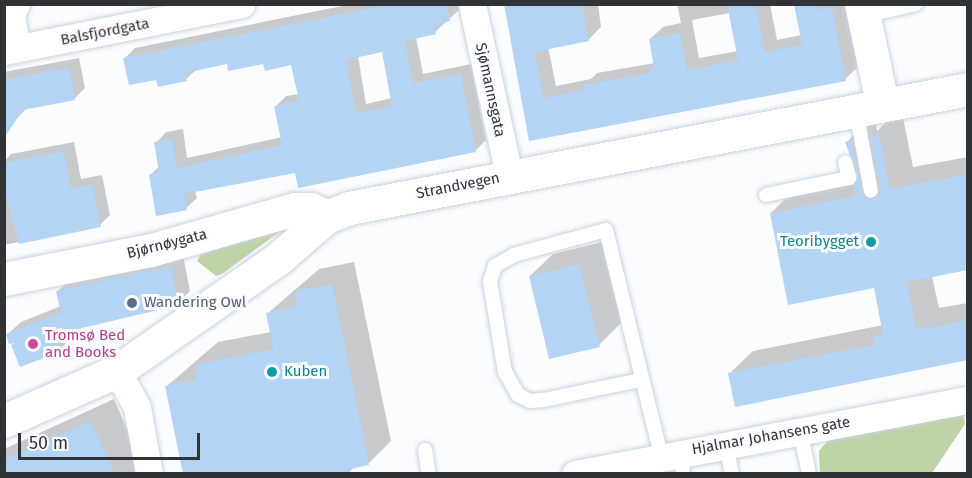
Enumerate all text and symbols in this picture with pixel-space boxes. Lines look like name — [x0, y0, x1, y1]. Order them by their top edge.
street label: Balsfjordgata — [59, 15, 151, 49]
street label: Sjømannsgata — [471, 41, 509, 139]
street label: Strandvegen — [415, 169, 501, 203]
street label: Bjørnøygata — [125, 225, 209, 263]
place label: Teoribygget — [780, 233, 859, 251]
marker: Teoribygget — [864, 235, 878, 249]
place label: Wandering Owl — [144, 294, 246, 312]
marker: Wandering Owl — [125, 296, 139, 310]
place label: Tromsø Bed and Books — [45, 326, 125, 361]
marker: Tromsø Bed and Books — [26, 337, 40, 351]
place label: Kuben — [284, 363, 327, 381]
marker: Kuben — [265, 365, 279, 379]
street label: Hjalmar Johansens gate — [690, 413, 852, 459]
scale bar — [21, 421, 202, 459]
text: 50 m — [29, 432, 68, 454]

